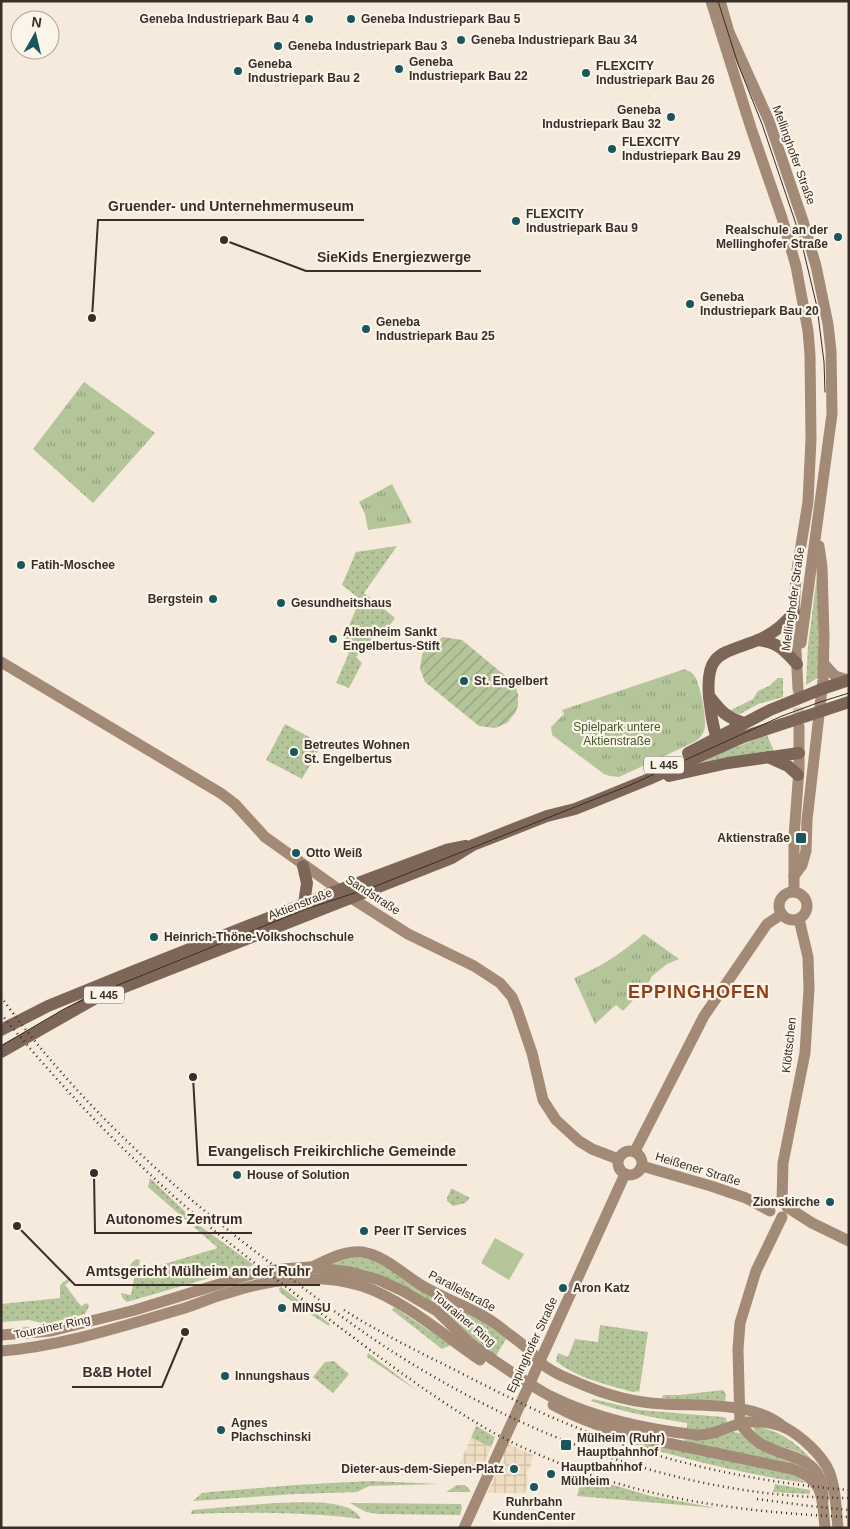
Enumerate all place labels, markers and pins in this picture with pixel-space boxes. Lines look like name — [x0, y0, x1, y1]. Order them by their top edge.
place label: Geneba Industriepark Bau 4 — [140, 12, 299, 26]
place label: Geneba Industriepark Bau 5 — [361, 12, 521, 26]
marker: Geneba Industriepark Bau 4 — [303, 13, 315, 25]
marker: Geneba Industriepark Bau 5 — [345, 13, 357, 25]
place label: Geneba Industriepark Bau 34 — [471, 33, 637, 47]
marker: Geneba Industriepark Bau 34 — [455, 34, 467, 46]
place label: Geneba Industriepark Bau 3 — [288, 39, 448, 53]
marker: Geneba Industriepark Bau 3 — [272, 40, 284, 52]
place label: Geneba Industriepark Bau 22 — [409, 55, 528, 83]
place label: Geneba Industriepark Bau 2 — [248, 57, 360, 85]
place label: FLEXCITY Industriepark Bau 26 — [596, 59, 715, 87]
marker: Geneba Industriepark Bau 22 — [393, 63, 405, 75]
marker: Geneba Industriepark Bau 2 — [232, 65, 244, 77]
marker: FLEXCITY Industriepark Bau 26 — [580, 67, 592, 79]
place label: Geneba Industriepark Bau 32 — [542, 103, 661, 131]
marker: Geneba Industriepark Bau 32 — [665, 111, 677, 123]
place label: FLEXCITY Industriepark Bau 29 — [622, 135, 741, 163]
marker: FLEXCITY Industriepark Bau 29 — [606, 143, 618, 155]
callout: Gruender- und Unternehmermuseum — [98, 191, 364, 220]
place label: FLEXCITY Industriepark Bau 9 — [526, 207, 638, 235]
marker: FLEXCITY Industriepark Bau 9 — [510, 215, 522, 227]
place label: Realschule an der Mellinghofer Straße — [716, 223, 828, 251]
marker: Realschule an der Mellinghofer Straße — [832, 231, 844, 243]
callout: SieKids Energiezwerge — [306, 242, 481, 271]
place label: Geneba Industriepark Bau 20 — [700, 290, 819, 318]
marker: Geneba Industriepark Bau 20 — [684, 298, 696, 310]
place label: Geneba Industriepark Bau 25 — [376, 315, 495, 343]
marker: Geneba Industriepark Bau 25 — [360, 323, 372, 335]
place label: Fatih-Moschee — [31, 558, 115, 572]
marker: Fatih-Moschee — [15, 559, 27, 571]
place label: Bergstein — [148, 592, 203, 606]
marker: Bergstein — [207, 593, 219, 605]
place label: Gesundheitshaus — [291, 596, 392, 610]
marker: Gesundheitshaus — [275, 597, 287, 609]
place label: Altenheim Sankt Engelbertus-Stift — [343, 625, 440, 653]
marker: Altenheim Sankt Engelbertus-Stift — [327, 633, 339, 645]
place label: St. Engelbert — [474, 674, 548, 688]
marker: St. Engelbert — [458, 675, 470, 687]
place label: Betreutes Wohnen St. Engelbertus — [304, 738, 410, 766]
marker: Betreutes Wohnen St. Engelbertus — [288, 746, 300, 758]
place label: Aktienstraße — [717, 831, 790, 845]
marker: Aktienstraße — [794, 831, 808, 845]
place label: Otto Weiß — [306, 846, 362, 860]
marker: Otto Weiß — [290, 847, 302, 859]
place label: Heinrich-Thöne-Volkshochschule — [164, 930, 354, 944]
marker: Heinrich-Thöne-Volkshochschule — [148, 931, 160, 943]
callout: Evangelisch Freikirchliche Gemeinde — [198, 1136, 467, 1165]
place label: House of Solution — [247, 1168, 350, 1182]
marker: House of Solution — [231, 1169, 243, 1181]
place label: Zionskirche — [753, 1195, 820, 1209]
marker: Zionskirche — [824, 1196, 836, 1208]
callout: Autonomes Zentrum — [95, 1204, 252, 1233]
place label: Peer IT Services — [374, 1224, 467, 1238]
marker: Peer IT Services — [358, 1225, 370, 1237]
callout: Amtsgericht Mülheim an der Ruhr — [75, 1256, 320, 1285]
place label: Aron Katz — [573, 1281, 630, 1295]
marker: Aron Katz — [557, 1282, 569, 1294]
place label: MINSU — [292, 1301, 331, 1315]
marker: MINSU — [276, 1302, 288, 1314]
callout: B&B Hotel — [72, 1358, 162, 1387]
place label: Innungshaus — [235, 1369, 310, 1383]
marker: Innungshaus — [219, 1370, 231, 1382]
place label: Agnes Plachschinski — [231, 1416, 311, 1444]
marker: Agnes Plachschinski — [215, 1424, 227, 1436]
place label: Mülheim (Ruhr) Hauptbahnhof — [577, 1431, 665, 1459]
marker: Mülheim (Ruhr) Hauptbahnhof — [559, 1438, 573, 1452]
place label: Hauptbahnhof Mülheim — [561, 1460, 643, 1488]
place label: Dieter-aus-dem-Siepen-Platz — [341, 1462, 504, 1476]
marker: Dieter-aus-dem-Siepen-Platz — [508, 1463, 520, 1475]
marker: Hauptbahnhof Mülheim — [545, 1468, 557, 1480]
marker: Ruhrbahn KundenCenter — [528, 1481, 540, 1493]
place label: Ruhrbahn KundenCenter — [493, 1495, 576, 1523]

